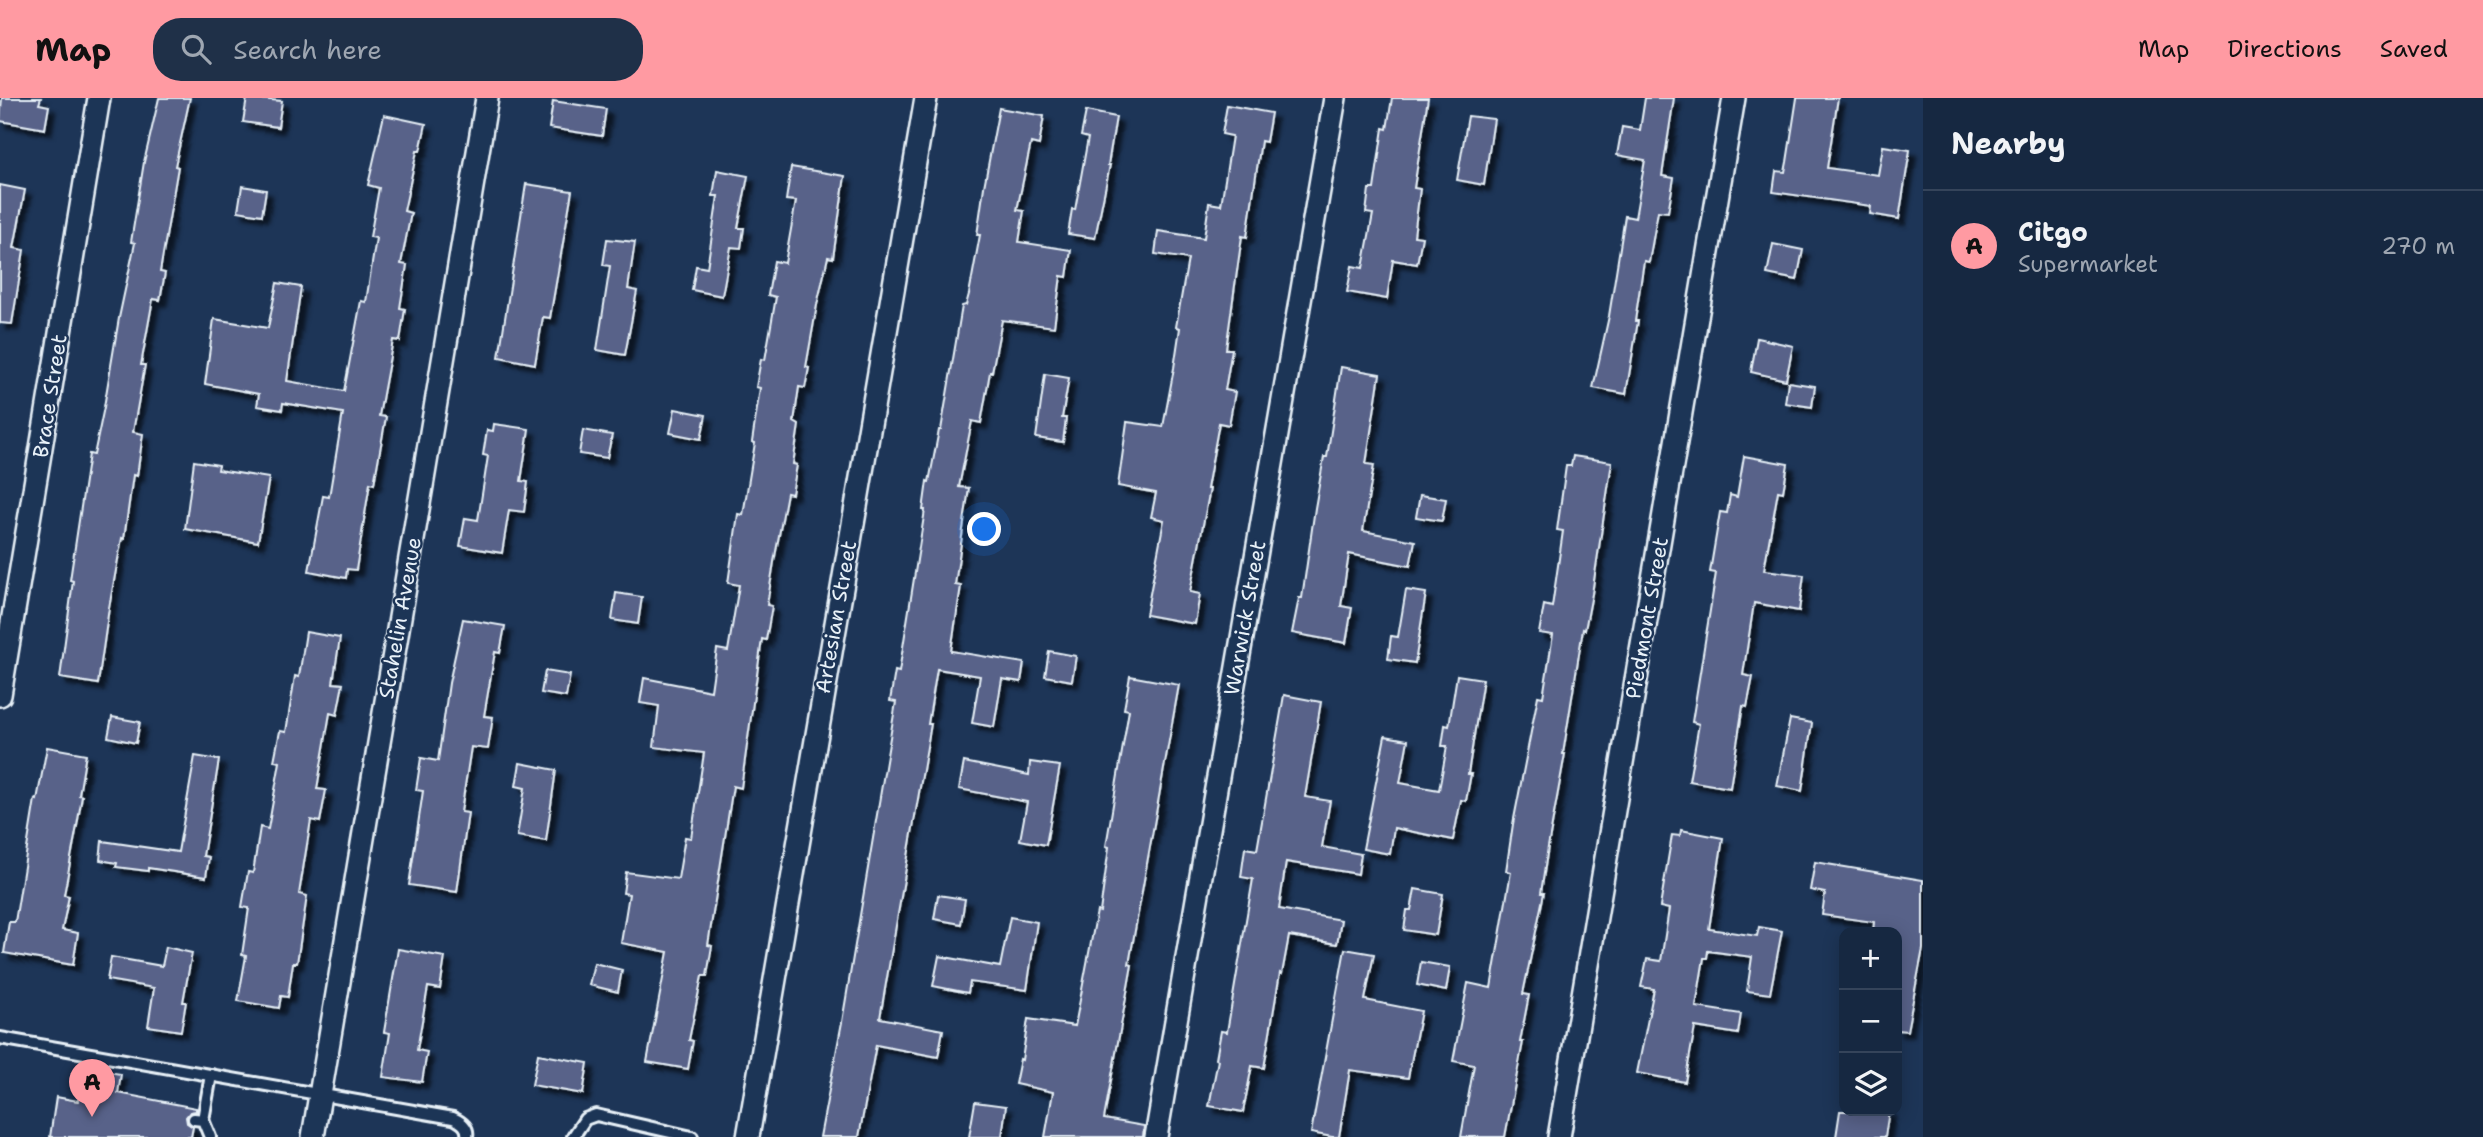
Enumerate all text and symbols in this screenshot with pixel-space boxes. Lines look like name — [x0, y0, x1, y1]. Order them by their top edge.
search box — [153, 18, 643, 81]
text: Map — [35, 27, 111, 72]
icon: search — [177, 30, 215, 68]
text: Search here — [233, 32, 382, 67]
text: Map — [2138, 33, 2189, 65]
text: Directions — [2227, 33, 2342, 65]
text: Saved — [2380, 33, 2448, 65]
text: Nearby — [1951, 123, 2066, 164]
text: Citgo — [2018, 214, 2088, 249]
text: A — [1965, 231, 1983, 261]
text: 270 m — [2381, 231, 2455, 261]
text: Supermarket — [2018, 249, 2158, 279]
street label: Brace Street — [26, 332, 74, 460]
your location — [967, 512, 1001, 546]
street label: Stahelin Avenue — [372, 535, 428, 701]
street label: Piedmont Street — [1619, 535, 1675, 701]
street label: Artesian Street — [809, 538, 863, 696]
street label: Warwick Street — [1218, 538, 1272, 698]
map controls — [1839, 927, 1902, 1116]
button: + — [1839, 927, 1902, 990]
button: − — [1839, 990, 1902, 1053]
button: layers — [1839, 1053, 1902, 1116]
pin: A — [69, 1059, 115, 1117]

